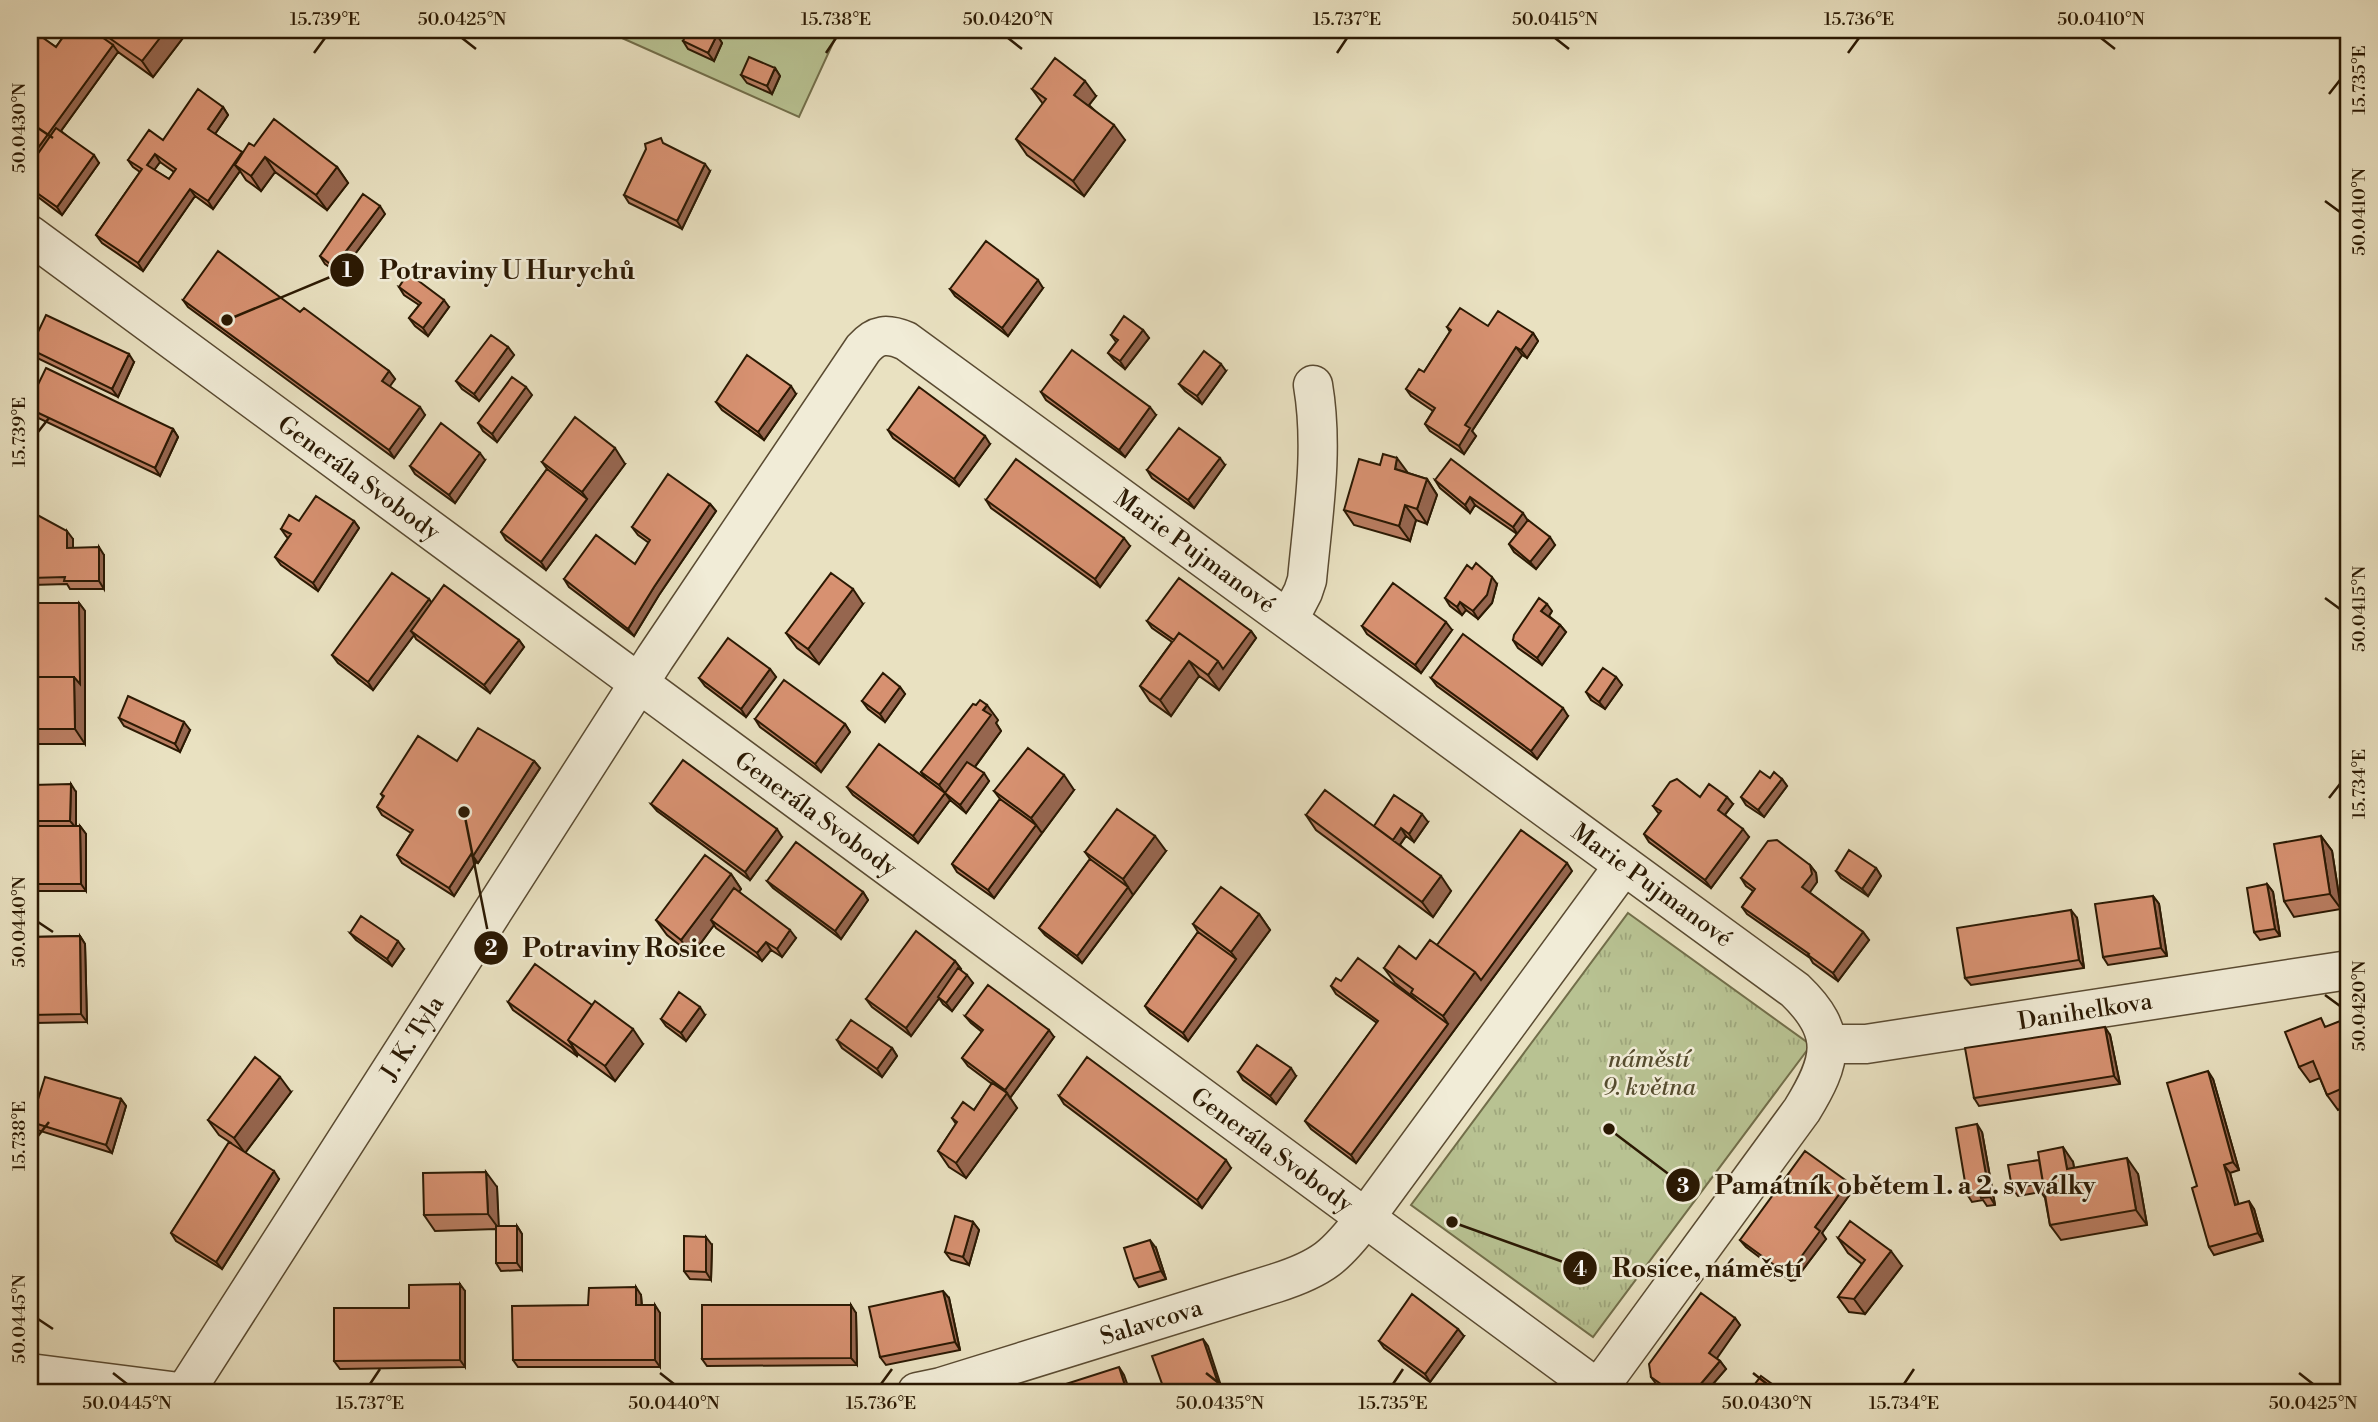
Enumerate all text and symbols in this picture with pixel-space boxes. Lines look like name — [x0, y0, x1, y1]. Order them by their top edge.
text: 15.739°E — [290, 8, 360, 31]
text: 50.0425°N — [418, 8, 507, 31]
text: 15.738°E — [801, 8, 871, 31]
text: 50.0420°N — [963, 8, 1054, 31]
text: 15.737°E — [1313, 8, 1381, 31]
text: 50.0415°N — [1512, 8, 1599, 31]
text: 15.736°E — [1824, 8, 1894, 31]
text: 50.0410°N — [2057, 8, 2145, 31]
text: 15.735°E — [2348, 45, 2371, 115]
text: 50.0430°N — [8, 82, 31, 173]
text: 50.0410°N — [2348, 168, 2371, 256]
callout: Potraviny U Hurychů — [330, 246, 649, 293]
text: Potraviny U Hurychů — [379, 255, 635, 287]
text: 1 — [342, 258, 352, 284]
text: 15.739°E — [8, 397, 31, 467]
street label: Generála Svobody — [271, 410, 446, 548]
street label: Marie Pujmanové — [1108, 483, 1281, 620]
text: 50.0415°N — [2348, 565, 2371, 652]
street label: Generála Svobody — [728, 746, 903, 884]
text: 15.734°E — [2348, 749, 2371, 819]
street label: Marie Pujmanové — [1565, 817, 1738, 954]
text: 50.0440°N — [8, 876, 31, 968]
callout: Potraviny Rosice — [473, 924, 740, 971]
text: Potraviny Rosice — [522, 933, 726, 965]
text: 2 — [484, 936, 498, 962]
text: 50.0420°N — [2348, 960, 2371, 1051]
street label: Danihelkova — [2016, 986, 2155, 1037]
street label: J. K. Tyla — [374, 990, 452, 1087]
park label: náměstí 9. května — [1602, 1045, 1697, 1103]
street label: Generála Svobody — [1184, 1082, 1359, 1220]
text: 15.738°E — [8, 1101, 31, 1171]
callout: Památník obětem 1. a 2. sv války — [1666, 1162, 2110, 1209]
text: Památník obětem 1. a 2. sv války — [1714, 1170, 2097, 1202]
text: 3 — [1677, 1174, 1689, 1200]
callout: Rosice, náměstí — [1563, 1245, 1816, 1292]
text: Rosice, náměstí — [1612, 1253, 1804, 1285]
text: 4 — [1573, 1257, 1587, 1283]
text: 50.0445°N — [8, 1274, 31, 1364]
street label: Salavcova — [1096, 1293, 1207, 1353]
text: 50.0445°N — [82, 1392, 172, 1415]
text: 15.737°E — [336, 1392, 404, 1415]
text: 50.0440°N — [628, 1392, 720, 1415]
text: 15.736°E — [846, 1392, 916, 1415]
text: 50.0435°N — [1176, 1392, 1265, 1415]
text: 15.735°E — [1358, 1392, 1428, 1415]
text: 50.0430°N — [1722, 1392, 1813, 1415]
text: 15.734°E — [1869, 1392, 1939, 1415]
text: 50.0425°N — [2269, 1392, 2358, 1415]

